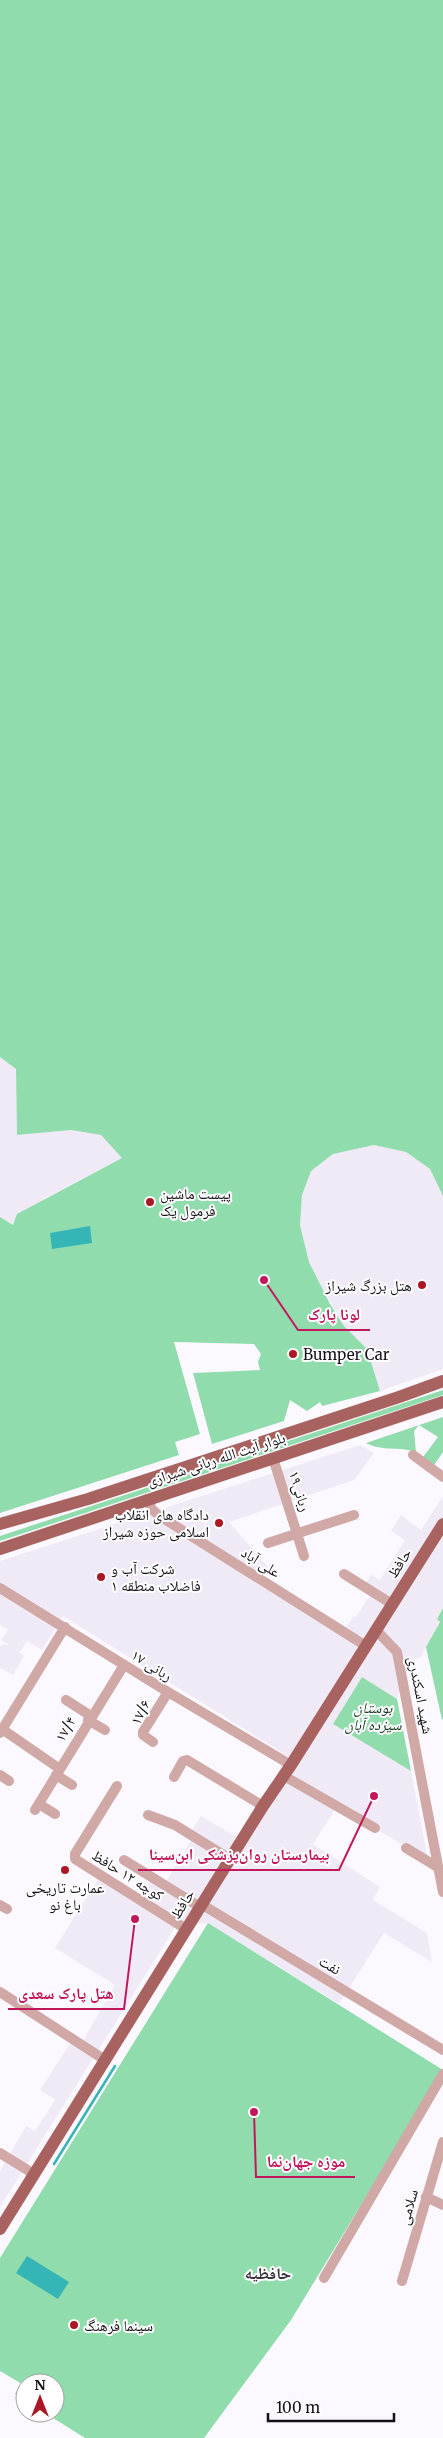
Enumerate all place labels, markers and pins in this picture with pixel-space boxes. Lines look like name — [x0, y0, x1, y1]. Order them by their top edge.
place label: پیست ماشین فرمول یک — [160, 1184, 231, 1221]
marker: پیست ماشین فرمول یک — [144, 1196, 156, 1208]
place label: هتل بزرگ شیراز — [325, 1276, 412, 1296]
marker: هتل بزرگ شیراز — [416, 1279, 428, 1291]
callout: لونا پارک — [298, 1299, 370, 1330]
place label: Bumper Car — [303, 1345, 390, 1364]
marker: Bumper Car — [287, 1348, 299, 1360]
place label: دادگاه های انقلاب اسلامی حوزه شیراز — [102, 1505, 209, 1542]
marker: دادگاه های انقلاب اسلامی حوزه شیراز — [213, 1517, 225, 1529]
place label: شرکت آب و فاضلاب منطقه ۱ — [111, 1559, 201, 1595]
marker: شرکت آب و فاضلاب منطقه ۱ — [95, 1571, 107, 1583]
callout: بیمارستان روان‌پزشکی ابن‌سینا — [138, 1839, 339, 1870]
marker: عمارت تاریخی باغ نو — [59, 1864, 71, 1876]
place label: عمارت تاریخی باغ نو — [26, 1878, 105, 1915]
callout: هتل پارک سعدی — [8, 1978, 124, 2009]
callout: موزه جهان‌نما — [256, 2146, 355, 2177]
place label: سینما فرهنگ — [84, 2316, 153, 2335]
marker: سینما فرهنگ — [68, 2319, 80, 2331]

